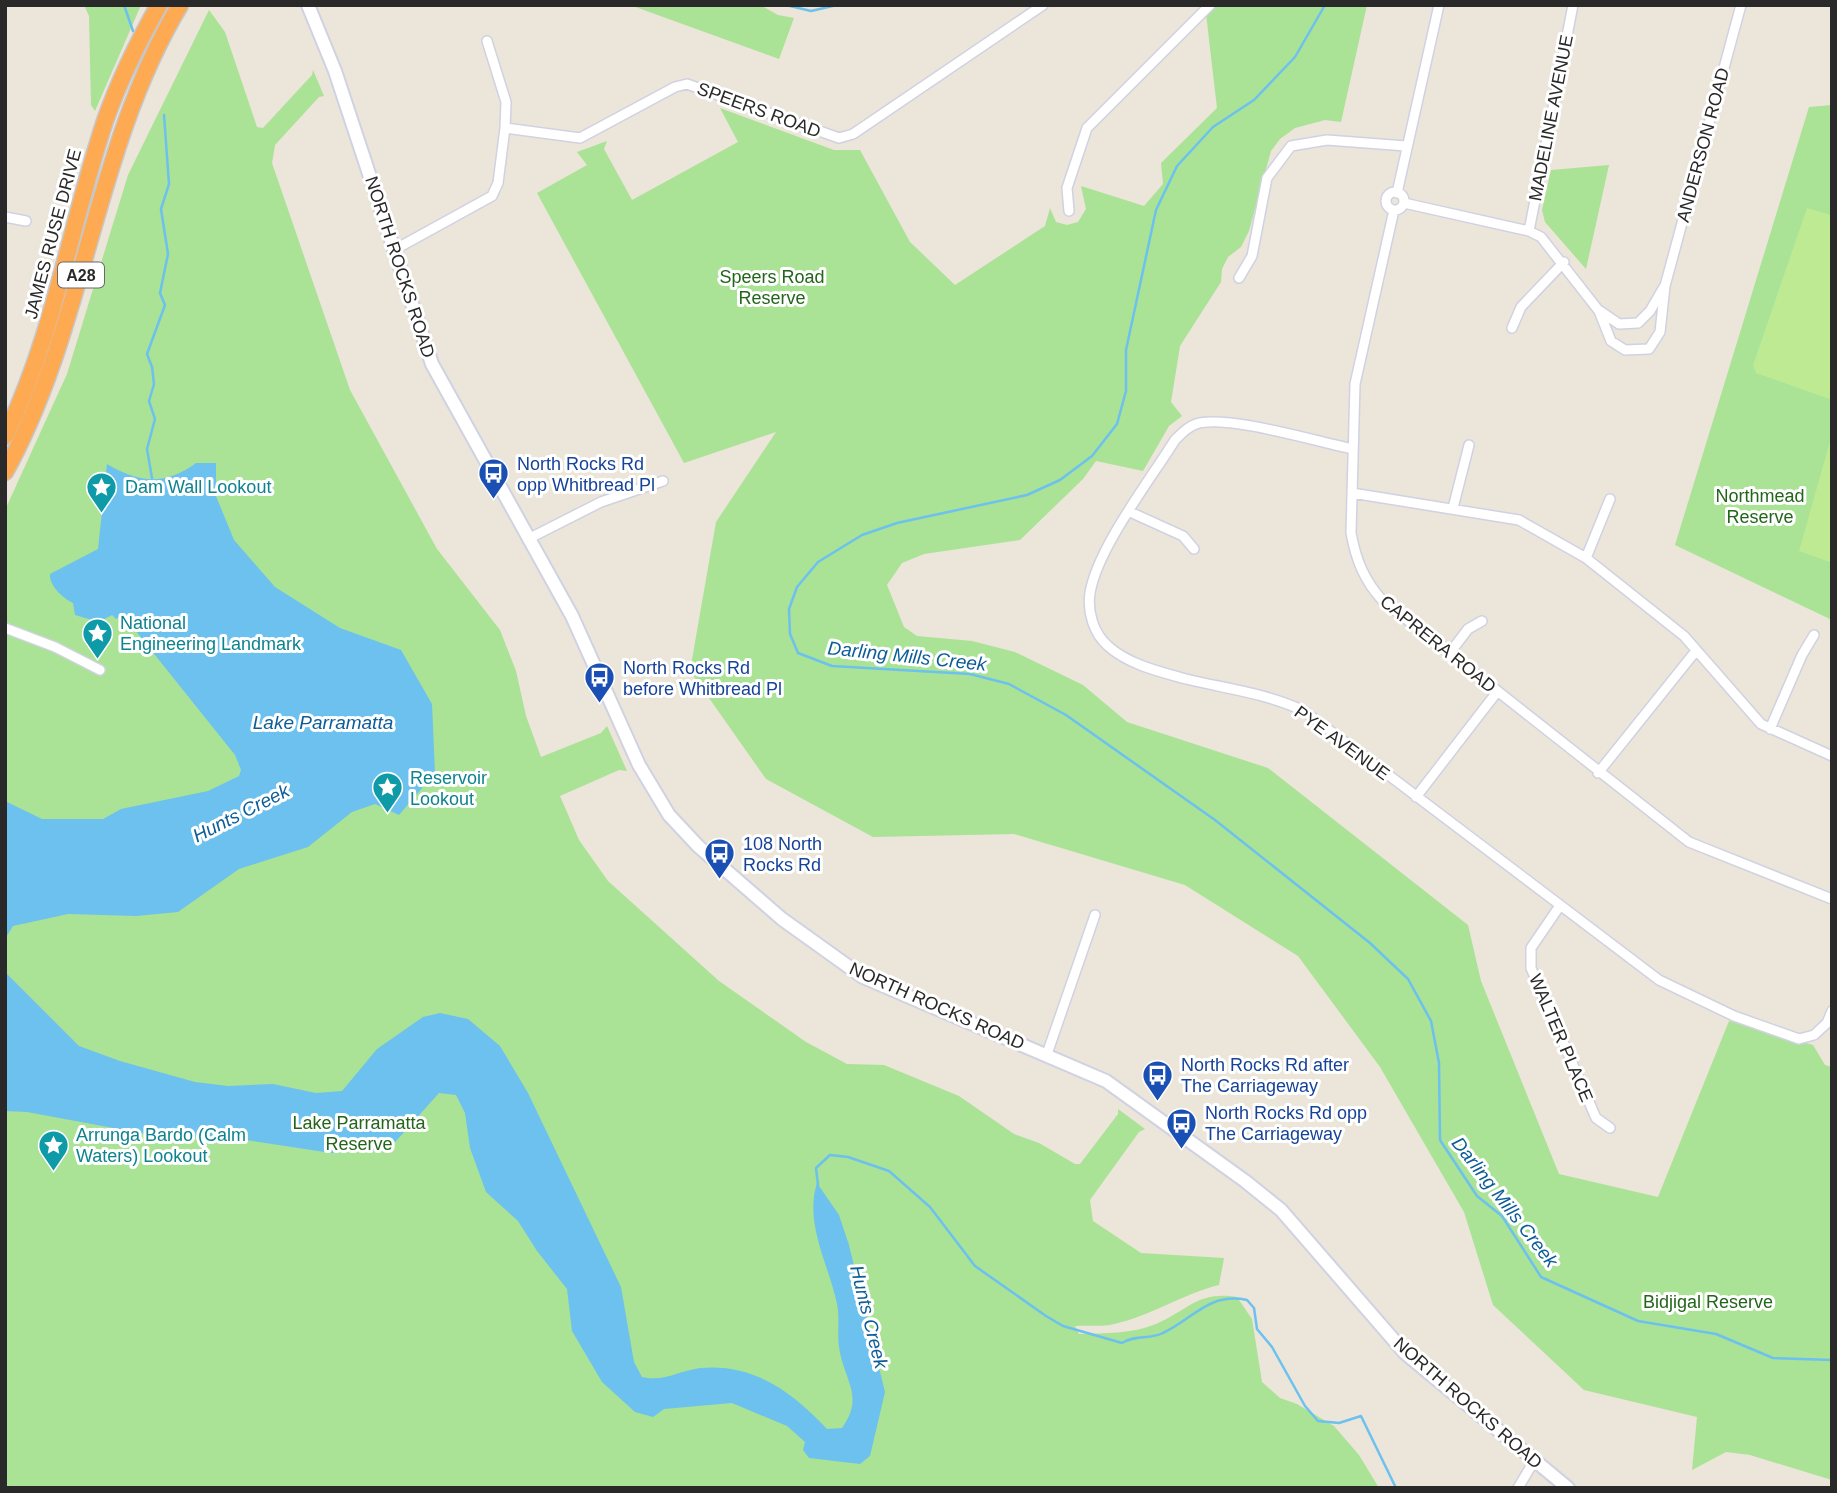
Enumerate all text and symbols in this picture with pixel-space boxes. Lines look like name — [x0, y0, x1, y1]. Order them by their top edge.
street label: MADELINE AVENUE — [1525, 33, 1577, 203]
street label: ANDERSON ROAD — [1673, 66, 1733, 224]
street label: SPEERS ROAD — [694, 78, 824, 142]
street label: JAMES RUSE DRIVE — [21, 147, 85, 321]
street label: NORTH ROCKS ROAD — [361, 174, 439, 360]
road number: A28 — [58, 262, 104, 288]
park label: Speers Road Reserve — [719, 267, 825, 308]
place label: North Rocks Rd opp Whitbread Pl — [517, 454, 655, 495]
bus stop icon: North Rocks Rd opp Whitbread Pl — [477, 457, 511, 501]
place icon: Dam Wall Lookout — [85, 470, 119, 514]
place label: Dam Wall Lookout — [125, 477, 271, 497]
park label: Northmead Reserve — [1715, 486, 1805, 527]
street label: CAPRERA ROAD — [1376, 591, 1500, 697]
place label: National Engineering Landmark — [120, 613, 302, 654]
place icon: National Engineering Landmark — [80, 616, 114, 660]
water label: Darling Mills Creek — [827, 637, 989, 675]
place label: North Rocks Rd before Whitbread Pl — [623, 658, 782, 699]
bus stop icon: North Rocks Rd before Whitbread Pl — [583, 661, 617, 705]
street label: PYE AVENUE — [1291, 702, 1393, 784]
water label: Lake Parramatta — [253, 712, 393, 733]
place label: Reservoir Lookout — [410, 768, 487, 809]
place icon: Reservoir Lookout — [370, 771, 404, 815]
water label: Hunts Creek — [189, 779, 294, 846]
place label: 108 North Rocks Rd — [743, 834, 822, 875]
bus stop icon: 108 North Rocks Rd — [703, 837, 737, 881]
street label: NORTH ROCKS ROAD — [846, 958, 1028, 1054]
street label: WALTER PLACE — [1525, 971, 1597, 1105]
place label: North Rocks Rd after The Carriageway — [1181, 1055, 1349, 1096]
bus stop icon: North Rocks Rd after The Carriageway — [1141, 1058, 1175, 1102]
place label: North Rocks Rd opp The Carriageway — [1205, 1103, 1367, 1144]
bus stop icon: North Rocks Rd opp The Carriageway — [1165, 1106, 1199, 1150]
park label: Lake Parramatta Reserve — [292, 1113, 427, 1154]
place label: Arrunga Bardo (Calm Waters) Lookout — [76, 1125, 246, 1166]
place icon: Arrunga Bardo (Calm Waters) Lookout — [36, 1128, 70, 1172]
water label: Darling Mills Creek — [1448, 1133, 1563, 1272]
water label: Hunts Creek — [846, 1263, 892, 1372]
park label: Bidjigal Reserve — [1643, 1292, 1773, 1312]
street label: NORTH ROCKS ROAD — [1390, 1333, 1546, 1473]

